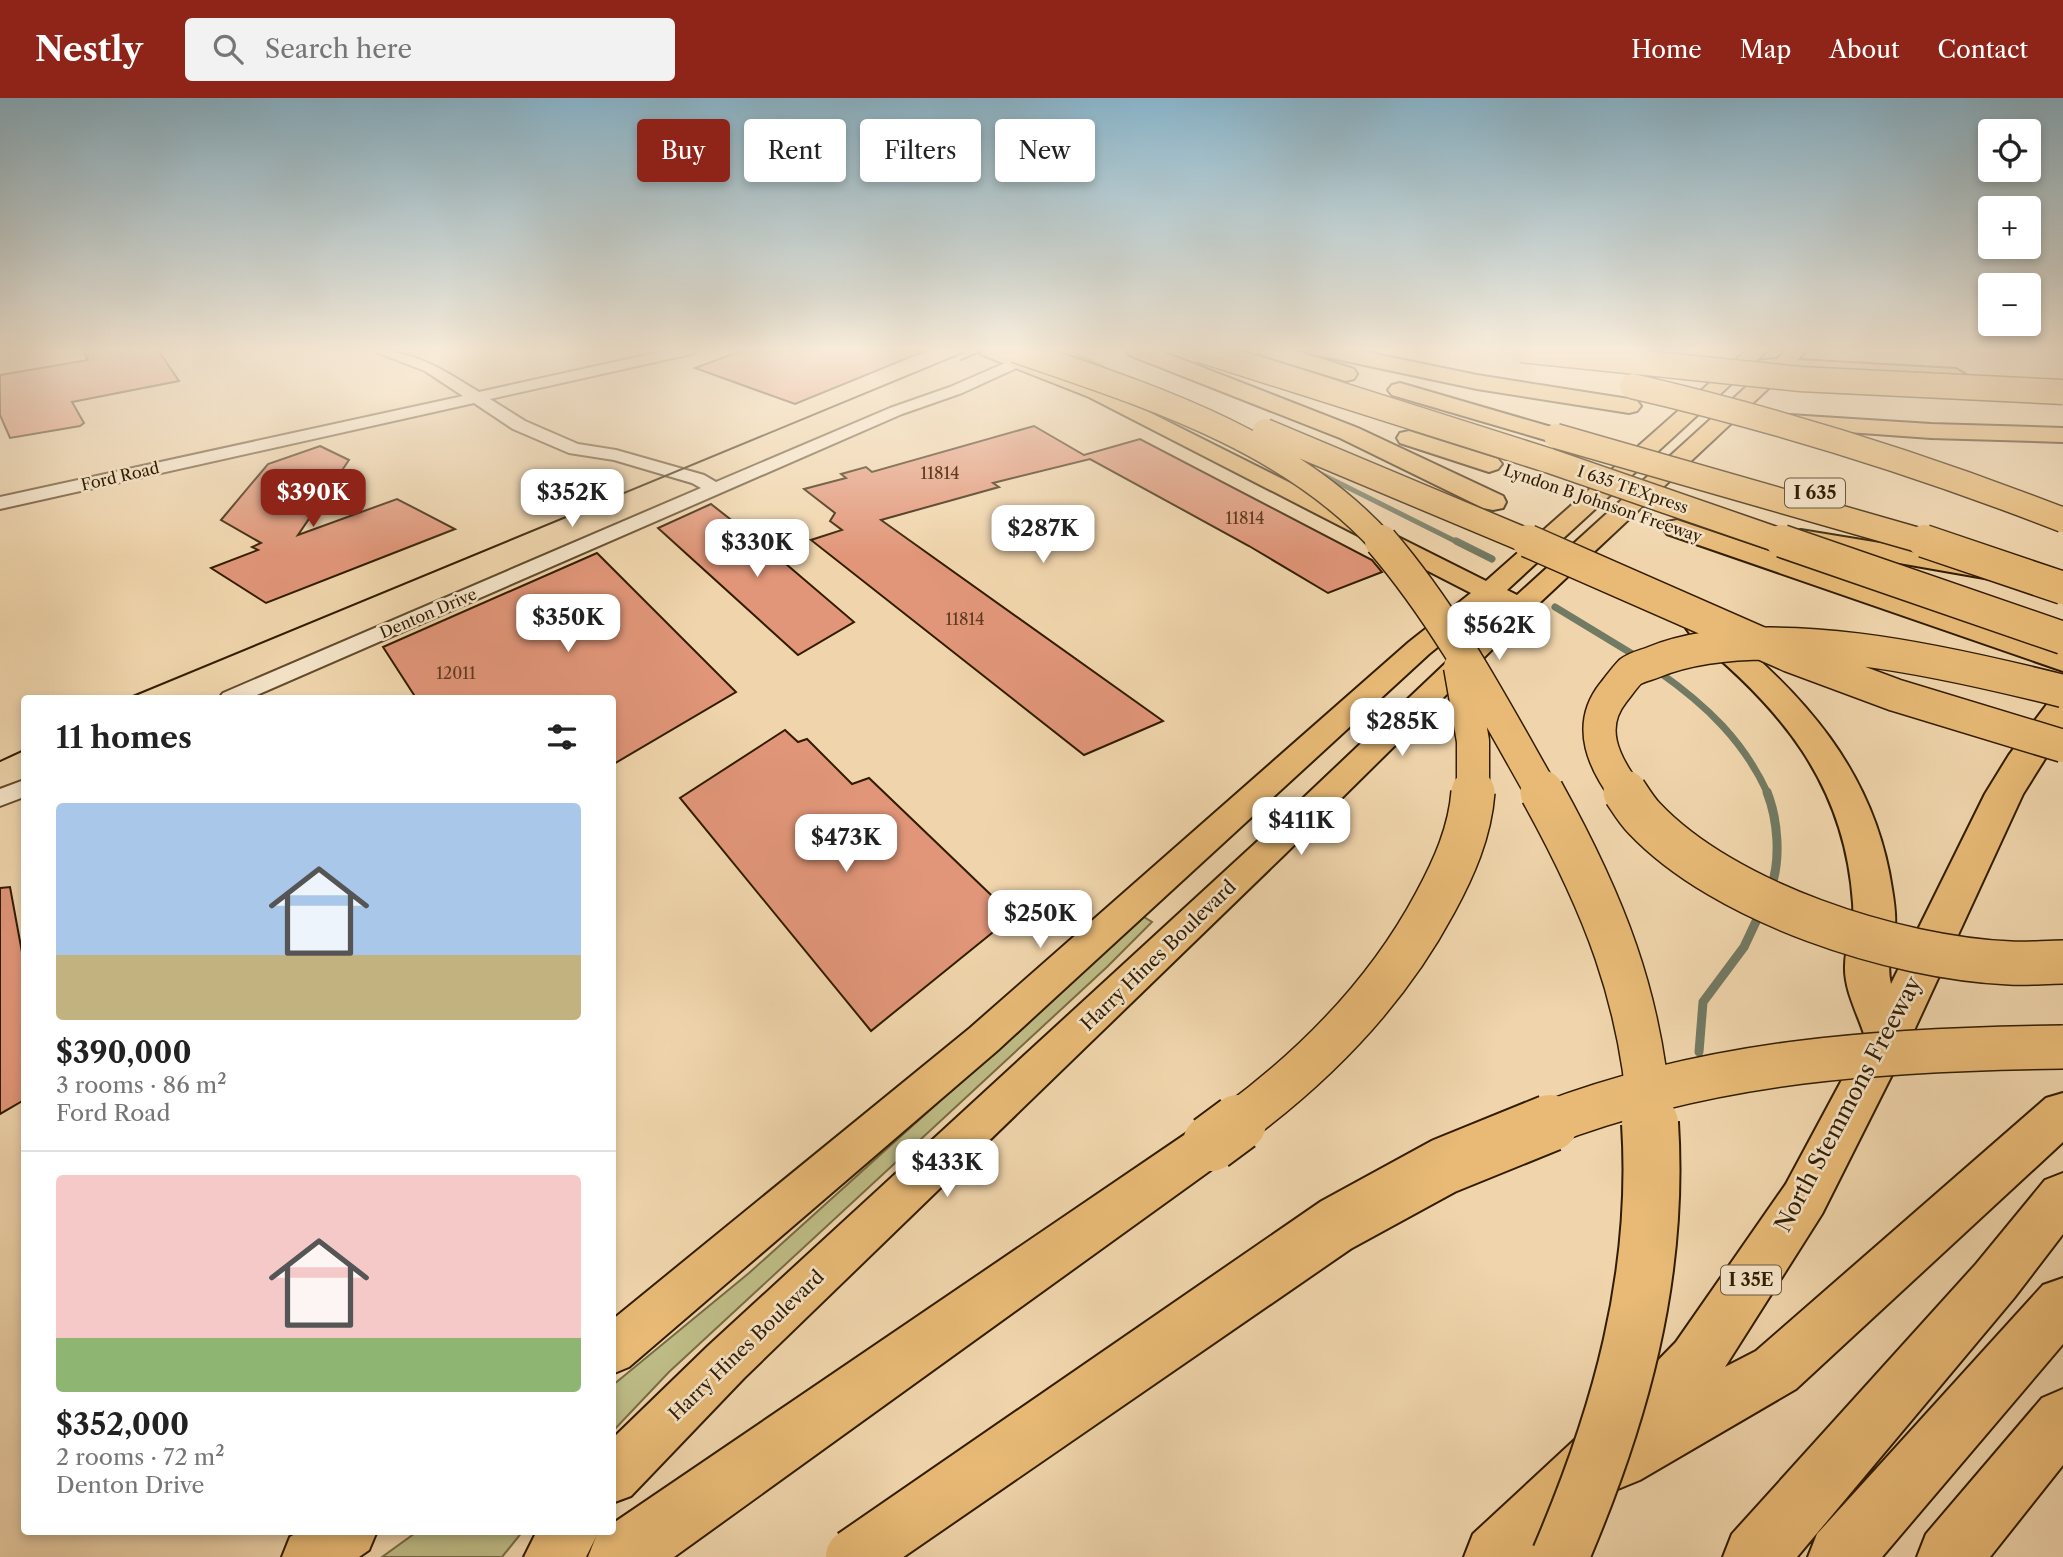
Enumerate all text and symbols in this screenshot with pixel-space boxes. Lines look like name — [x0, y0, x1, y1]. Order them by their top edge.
search box — [185, 18, 675, 81]
text: Nestly — [35, 29, 143, 70]
icon: search — [209, 30, 247, 68]
text: Search here — [265, 33, 412, 65]
text: Home — [1631, 35, 1702, 64]
text: Map — [1740, 35, 1791, 64]
text: About — [1829, 35, 1900, 64]
text: Contact — [1938, 35, 2028, 64]
chip: Buy — [637, 119, 730, 182]
chip: Rent — [744, 119, 846, 182]
chip: Filters — [860, 119, 981, 182]
chip: New — [995, 119, 1095, 182]
map controls — [1978, 119, 2041, 336]
button: locate — [1978, 119, 2041, 182]
button: + — [1978, 196, 2041, 259]
button: − — [1978, 273, 2041, 336]
street label: Ford Road — [79, 457, 161, 495]
street label: Lyndon B Johnson Freeway — [1501, 460, 1706, 547]
street label: I 635 TEXpress — [1575, 461, 1691, 517]
house number: 11814 — [921, 463, 959, 483]
pin: $390K — [264, 470, 362, 529]
pin: $352K — [523, 470, 621, 529]
text: $390K — [277, 478, 349, 506]
text: $352K — [537, 478, 607, 506]
road number: I 635 — [1785, 478, 1845, 508]
pin: $287K — [994, 505, 1092, 565]
house number: 11814 — [1226, 508, 1264, 528]
text: $287K — [1008, 514, 1078, 542]
pin: $330K — [708, 519, 806, 579]
text: $330K — [721, 528, 793, 556]
street label: Denton Drive — [377, 584, 479, 642]
pin: $350K — [519, 594, 617, 654]
pin: $562K — [1450, 602, 1548, 662]
text: $350K — [532, 603, 604, 631]
house number: 11814 — [946, 609, 984, 629]
text: $562K — [1463, 611, 1535, 639]
house number: 12011 — [436, 663, 476, 683]
pin: $285K — [1353, 698, 1451, 758]
text: $285K — [1366, 707, 1438, 735]
icon: filters — [543, 718, 581, 756]
text: 11 homes — [56, 719, 192, 756]
pin: $411K — [1252, 798, 1350, 857]
text: $411K — [1268, 806, 1334, 834]
pin: $473K — [797, 814, 895, 874]
text: $473K — [811, 823, 881, 851]
icon: home — [256, 848, 382, 974]
street label: Harry Hines Boulevard — [1076, 875, 1241, 1035]
pin: $250K — [991, 890, 1089, 950]
text: $250K — [1004, 899, 1076, 927]
street label: North Stemmons Freeway — [1769, 971, 1927, 1237]
text: $390,000 — [56, 1034, 192, 1071]
text: 3 rooms · 86 m² — [56, 1071, 227, 1099]
text: Ford Road — [56, 1099, 170, 1127]
pin: $433K — [898, 1140, 996, 1199]
text: $433K — [912, 1148, 982, 1176]
icon: home — [256, 1220, 382, 1346]
street label: Harry Hines Boulevard — [664, 1265, 829, 1425]
road number: I 35E — [1721, 1266, 1781, 1294]
text: $352,000 — [56, 1406, 189, 1443]
text: 2 rooms · 72 m² — [56, 1443, 225, 1471]
text: Denton Drive — [56, 1471, 204, 1499]

